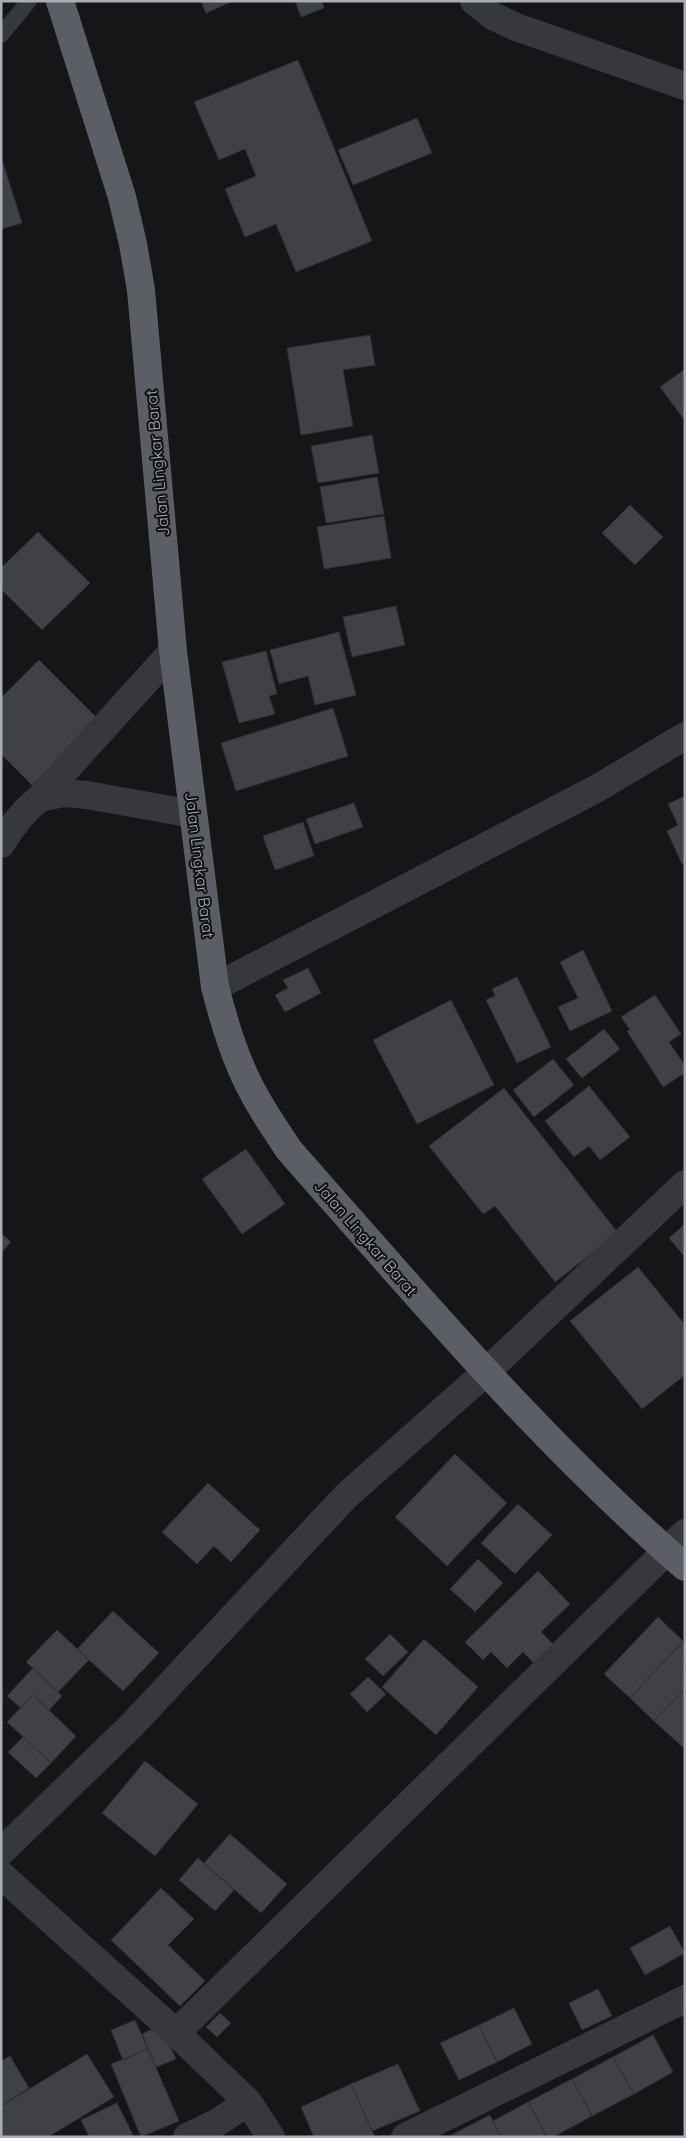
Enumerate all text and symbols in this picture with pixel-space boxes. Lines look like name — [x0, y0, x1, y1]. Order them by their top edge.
street label: Jalan Lingkar Barat — [141, 389, 173, 537]
street label: Jalan Lingkar Barat — [181, 791, 219, 939]
street label: Jalan Lingkar Barat — [310, 1176, 422, 1300]

